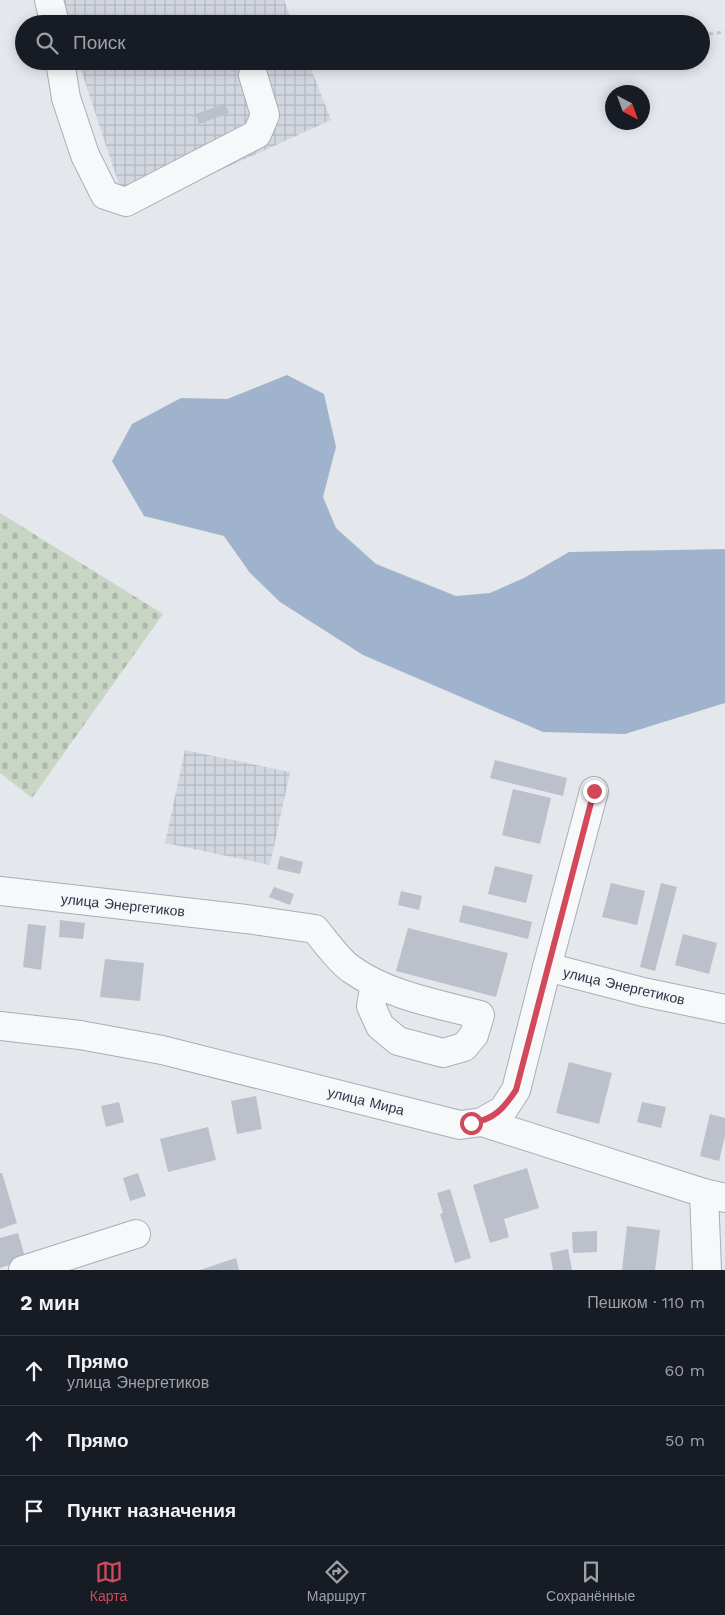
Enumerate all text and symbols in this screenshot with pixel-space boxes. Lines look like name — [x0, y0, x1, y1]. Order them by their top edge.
search box — [15, 15, 710, 70]
icon: search — [33, 29, 61, 57]
text: Поиск — [73, 31, 126, 54]
north arrow — [605, 85, 650, 130]
route end — [583, 780, 606, 803]
street label: улица Энергетиков — [60, 891, 186, 919]
street label: улица Энергетиков — [562, 964, 686, 1008]
street label: улица Мира — [326, 1084, 406, 1118]
route start — [460, 1112, 483, 1135]
text: 2 мин — [20, 1290, 80, 1315]
text: Пешком · 110 m — [587, 1293, 705, 1312]
text: Прямо — [67, 1350, 129, 1373]
icon: ahead — [20, 1357, 48, 1385]
text: 60 m — [665, 1361, 705, 1380]
text: улица Энергетиков — [67, 1373, 209, 1392]
icon: ahead — [20, 1427, 48, 1455]
text: Прямо — [67, 1429, 129, 1452]
text: 50 m — [665, 1431, 705, 1450]
icon: arrive — [20, 1497, 48, 1525]
text: Пункт назначения — [67, 1499, 236, 1522]
tab: Карта — [90, 1558, 127, 1604]
tab: Маршрут — [307, 1558, 366, 1604]
tab: Сохранённые — [546, 1558, 635, 1604]

